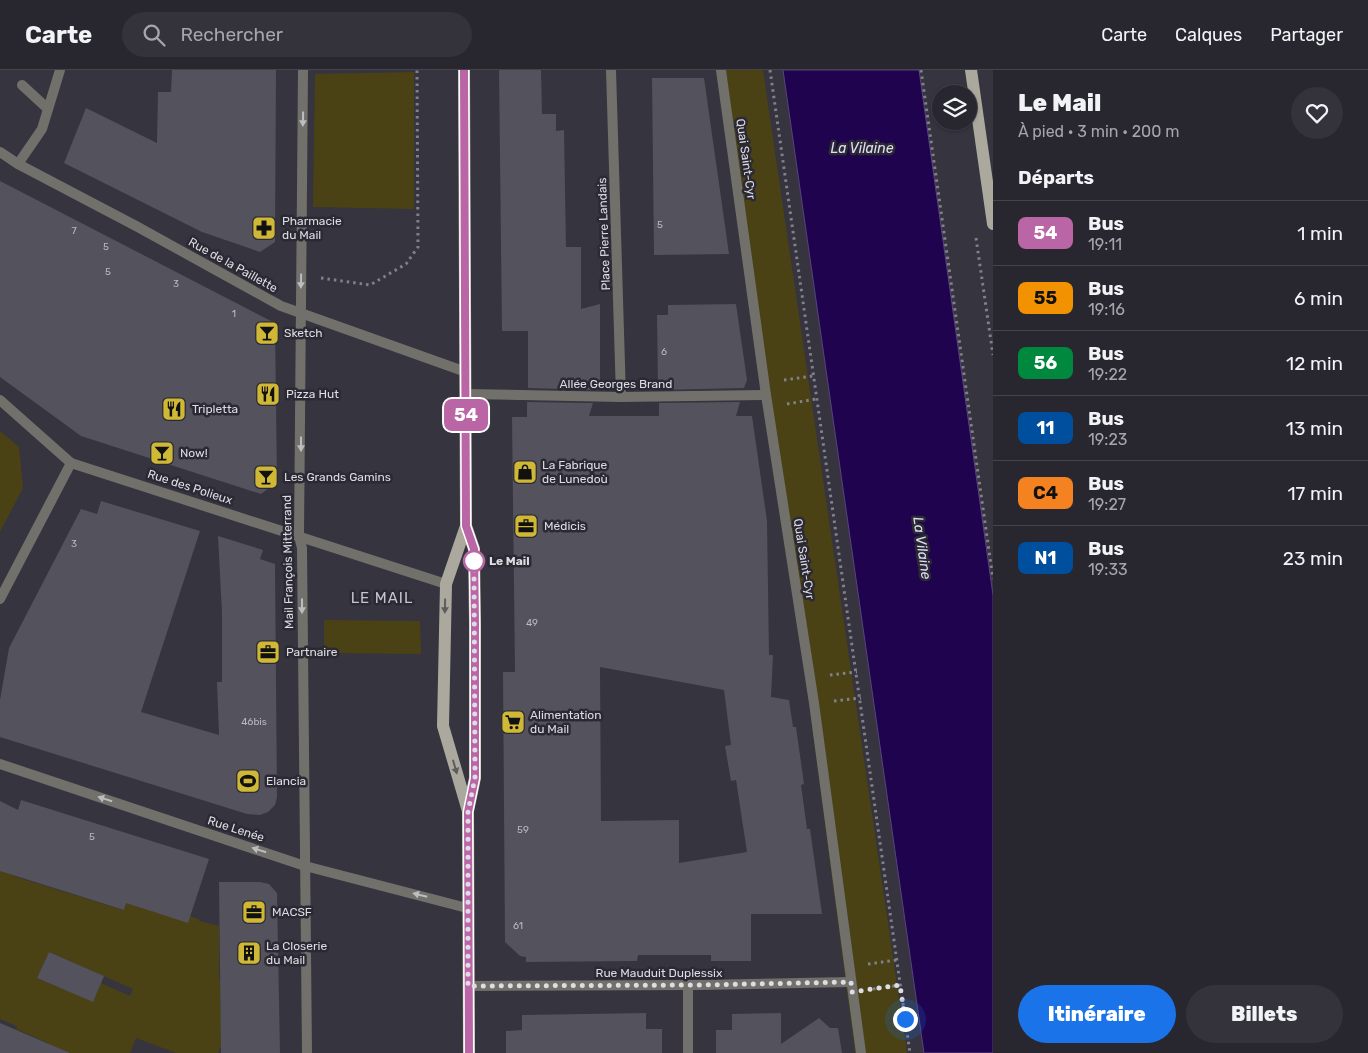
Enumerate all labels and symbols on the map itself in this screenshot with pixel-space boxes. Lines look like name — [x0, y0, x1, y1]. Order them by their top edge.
one-way arrow — [299, 111, 307, 127]
street label: Quai Saint-Cyr — [733, 118, 759, 201]
water label: La Vilaine — [831, 140, 894, 157]
street label: Place Pierre Landais — [595, 177, 613, 291]
place label: Pharmacie du Mail — [282, 214, 342, 242]
pharmacy icon: Pharmacie du Mail — [251, 215, 277, 241]
house number: 5 — [657, 219, 663, 231]
house number: 7 — [71, 225, 77, 237]
street label: Rue de la Paillette — [186, 235, 280, 295]
house number: 5 — [103, 241, 109, 253]
house number: 5 — [105, 266, 111, 278]
one-way arrow — [297, 273, 305, 289]
house number: 3 — [173, 278, 179, 290]
house number: 1 — [232, 308, 236, 320]
bar icon: Sketch — [254, 320, 280, 346]
place label: Sketch — [284, 326, 323, 340]
house number: 6 — [661, 346, 667, 358]
street label: Allée Georges Brand — [560, 377, 672, 391]
restaurant icon: Pizza Hut — [255, 381, 281, 407]
place label: Pizza Hut — [286, 387, 339, 401]
restaurant icon: Tripletta — [161, 396, 187, 422]
line badge: 54 — [444, 399, 488, 431]
place label: Tripletta — [192, 402, 238, 416]
one-way arrow — [297, 436, 305, 452]
bar icon: Now! — [149, 440, 175, 466]
place label: Now! — [180, 446, 208, 460]
place label: La Fabrique de Lunedoù — [542, 458, 608, 486]
shop icon: La Fabrique de Lunedoù — [512, 459, 538, 485]
bar icon: Les Grands Gamins — [253, 464, 279, 490]
street label: Rue des Polieux — [146, 467, 235, 507]
place label: Les Grands Gamins — [284, 470, 391, 484]
street label: Mail François Mitterrand — [280, 495, 296, 629]
office icon: Médicis — [513, 513, 539, 539]
water label: La Vilaine — [909, 516, 935, 581]
street label: Quai Saint-Cyr — [791, 518, 817, 601]
place label: Médicis — [544, 519, 586, 533]
house number: 3 — [71, 538, 77, 550]
marker: Le Mail — [463, 550, 485, 572]
place label: Le Mail — [489, 554, 530, 568]
district label: LE MAIL — [351, 589, 413, 607]
one-way arrow — [299, 598, 307, 614]
one-way arrow — [441, 598, 449, 614]
house number: 49 — [526, 617, 538, 629]
office icon: Partnaire — [255, 639, 281, 665]
place label: Partnaire — [286, 645, 338, 659]
place label: Alimentation du Mail — [530, 708, 601, 736]
supermarket icon: Alimentation du Mail — [500, 709, 526, 735]
house number: 46bis — [241, 716, 267, 728]
one-way arrow — [451, 759, 459, 775]
sports icon: Elancia — [235, 768, 261, 794]
place label: Elancia — [266, 774, 306, 788]
one-way arrow — [97, 795, 112, 803]
street label: Rue Lenée — [206, 813, 266, 845]
house number: 59 — [517, 824, 529, 836]
house number: 5 — [89, 831, 95, 843]
one-way arrow — [251, 846, 266, 854]
one-way arrow — [412, 891, 427, 899]
office icon: MACSF — [241, 899, 267, 925]
place label: MACSF — [272, 905, 312, 919]
house number: 61 — [513, 920, 523, 932]
place label: La Closerie du Mail — [266, 939, 327, 967]
building icon: La Closerie du Mail — [236, 940, 262, 966]
street label: Rue Mauduit Duplessix — [596, 966, 723, 980]
your location — [893, 1007, 918, 1032]

